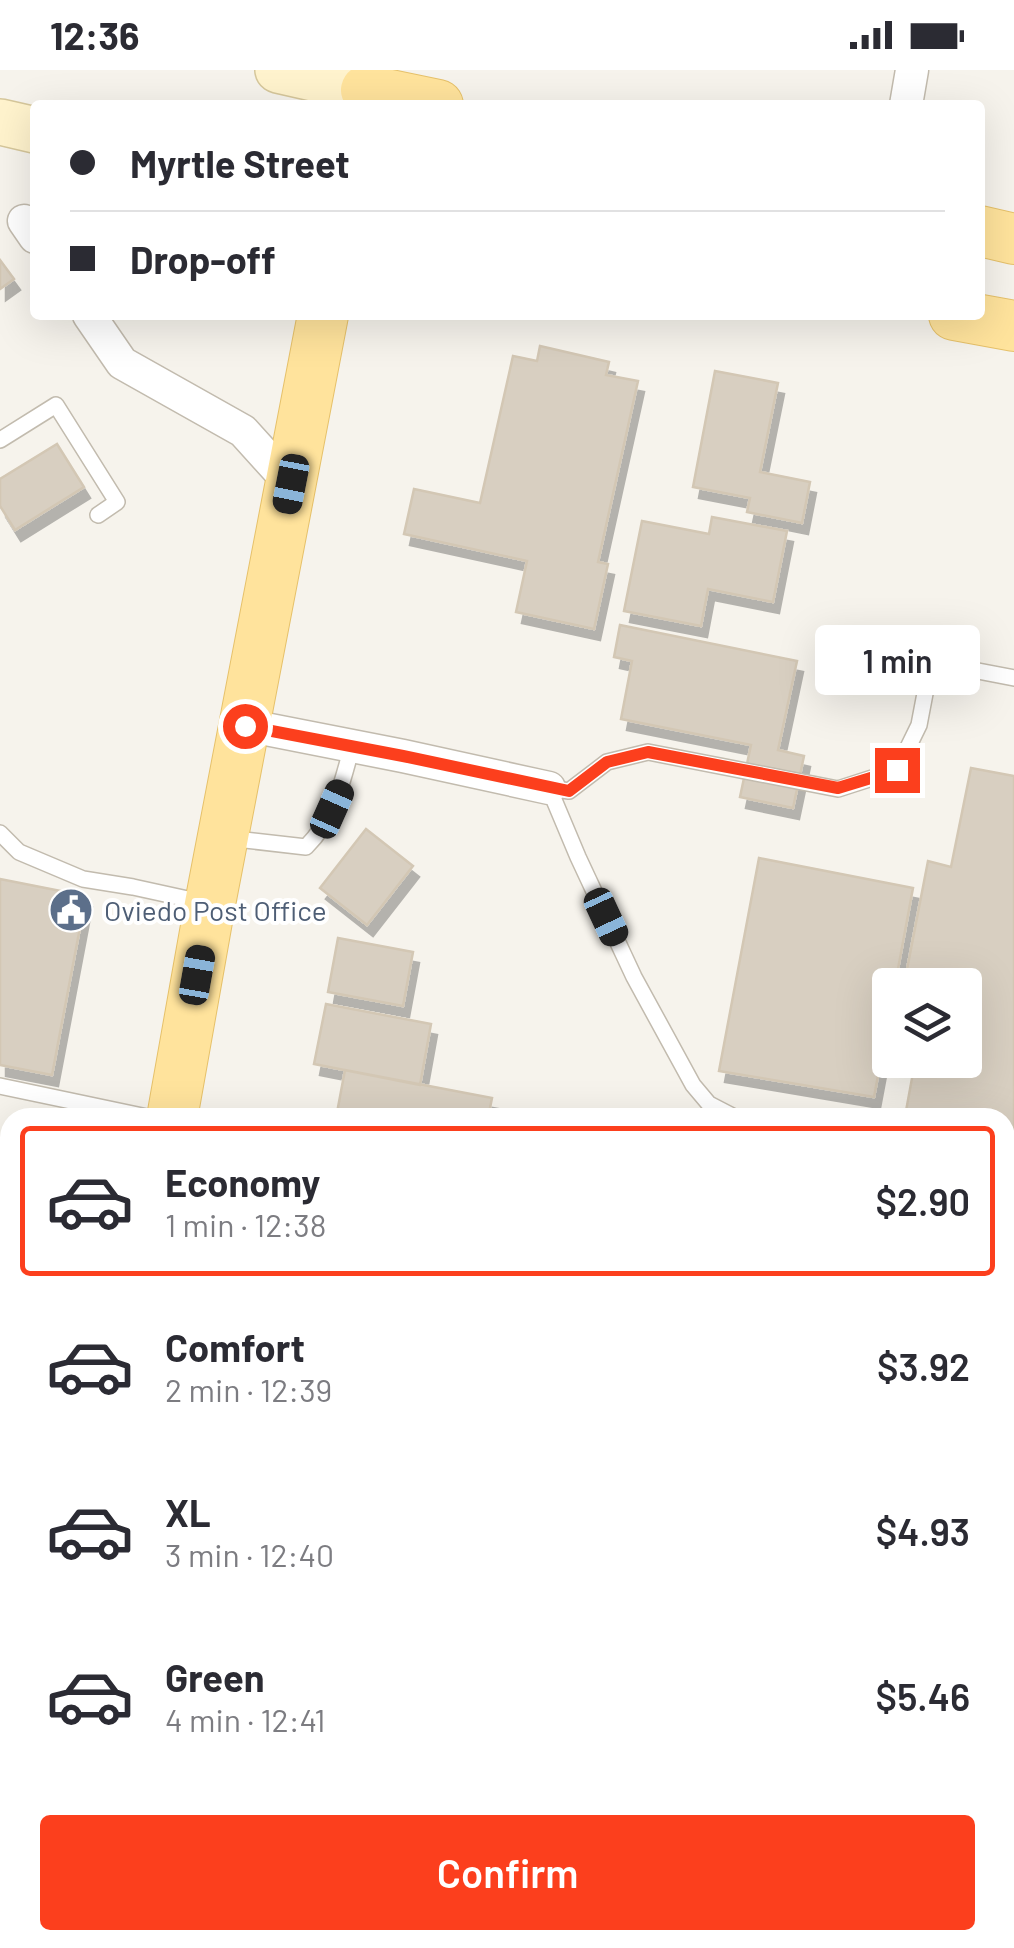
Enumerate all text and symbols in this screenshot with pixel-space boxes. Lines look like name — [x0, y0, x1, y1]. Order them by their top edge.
text: 12:36 — [50, 12, 140, 58]
text: Myrtle Street — [130, 140, 350, 186]
text: Drop-off — [130, 236, 276, 282]
car — [271, 452, 311, 516]
callout: 1 min — [814, 625, 980, 695]
text: 1 min — [863, 641, 932, 679]
route start — [223, 704, 268, 749]
route end — [875, 748, 920, 793]
car — [306, 775, 358, 843]
car — [580, 883, 632, 951]
public building icon: Oviedo Post Office — [48, 887, 94, 933]
place label: Oviedo Post Office — [104, 893, 327, 927]
car — [177, 943, 217, 1007]
map controls — [872, 968, 982, 1078]
button: layers — [872, 968, 982, 1078]
icon: car — [45, 1156, 135, 1246]
text: Economy — [165, 1159, 320, 1205]
text: $2.90 — [876, 1178, 970, 1224]
text: 1 min · 12:38 — [165, 1205, 326, 1243]
icon: car — [45, 1321, 135, 1411]
text: Comfort — [165, 1324, 305, 1370]
text: $3.92 — [877, 1343, 970, 1389]
text: 2 min · 12:39 — [165, 1370, 332, 1408]
icon: car — [45, 1486, 135, 1576]
text: XL — [165, 1489, 211, 1535]
text: $4.93 — [876, 1508, 970, 1554]
text: 3 min · 12:40 — [165, 1535, 334, 1573]
icon: car — [45, 1651, 135, 1741]
text: Green — [165, 1654, 265, 1700]
text: $5.46 — [876, 1673, 970, 1719]
text: 4 min · 12:41 — [165, 1700, 326, 1738]
button: Confirm — [40, 1815, 975, 1930]

